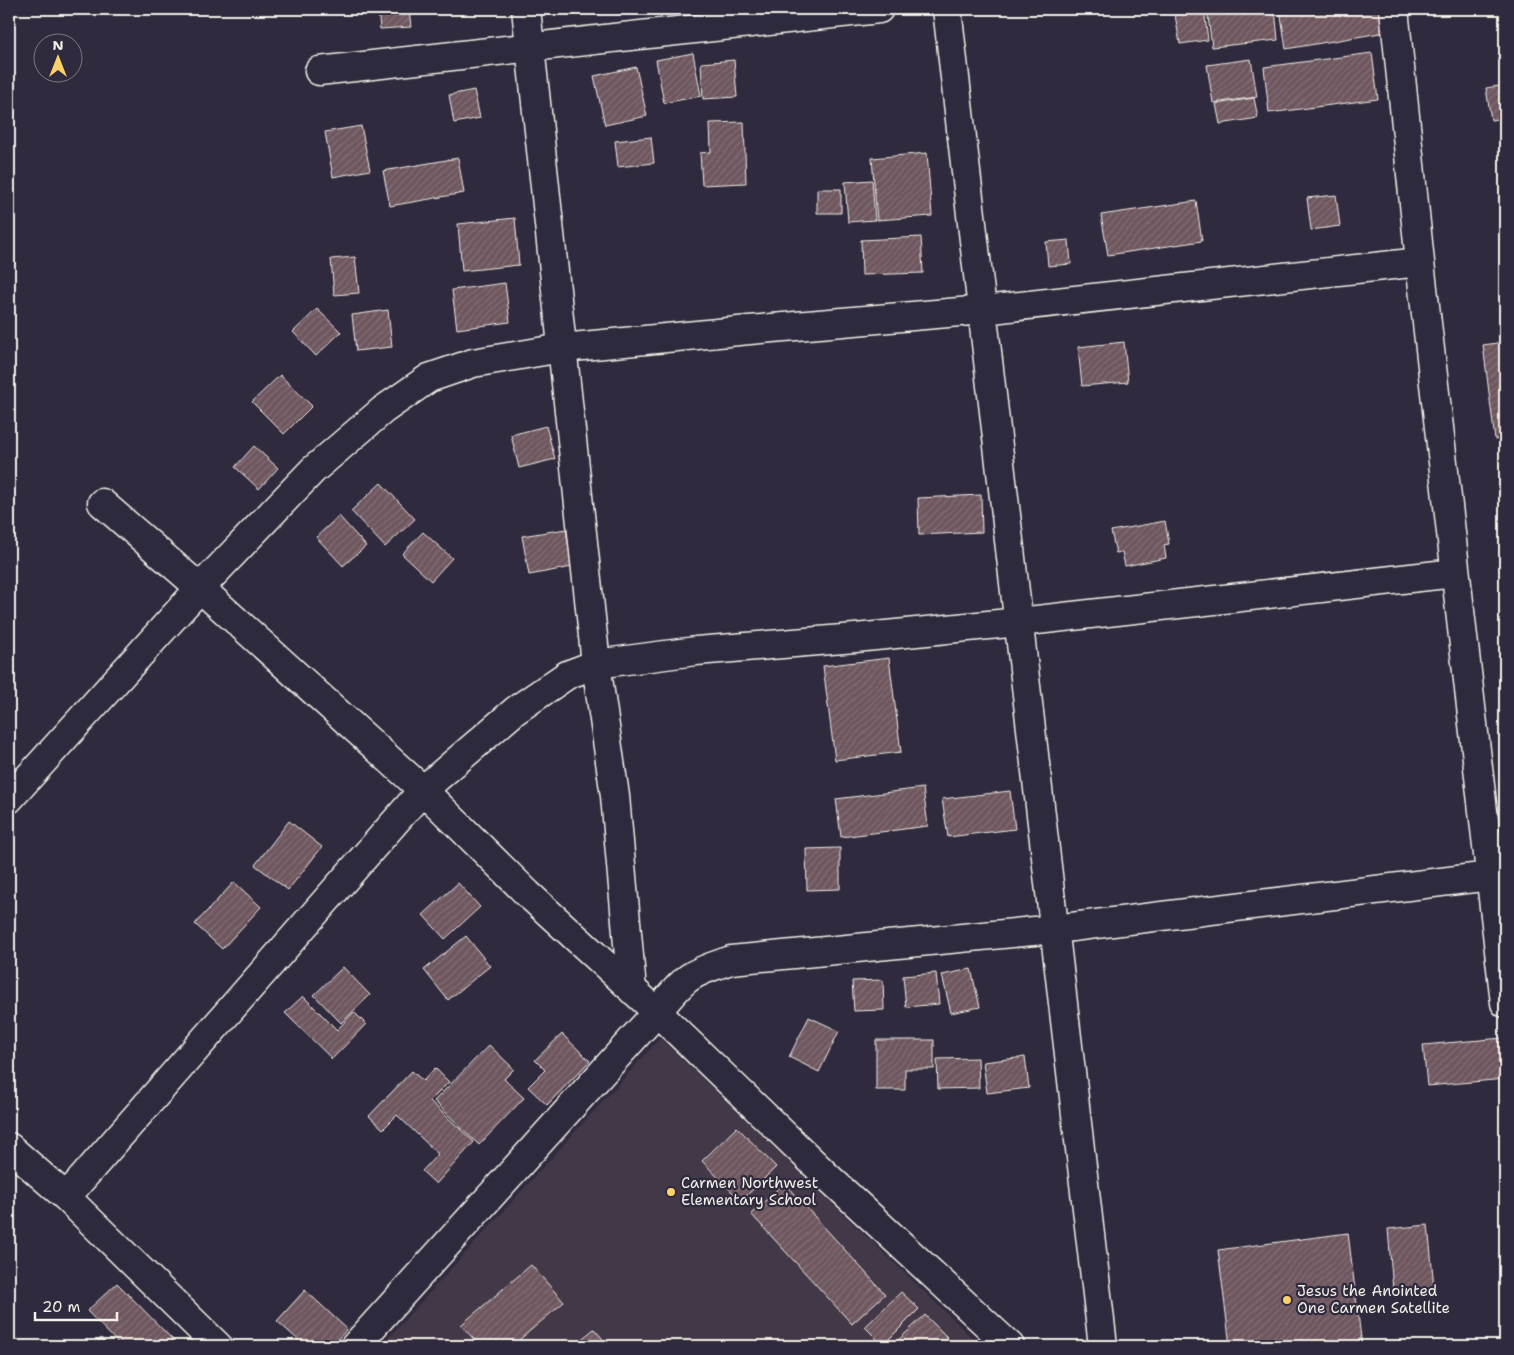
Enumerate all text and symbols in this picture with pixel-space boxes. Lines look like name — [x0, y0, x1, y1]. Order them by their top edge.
north arrow — [32, 32, 82, 82]
text: N — [52, 36, 64, 54]
place label: Carmen Northwest Elementary School — [681, 1173, 818, 1210]
marker: Carmen Northwest Elementary School — [665, 1186, 677, 1198]
place label: Jesus the Anointed One Carmen Satellite — [1297, 1281, 1450, 1318]
scale bar — [35, 1290, 118, 1322]
marker: Jesus the Anointed One Carmen Satellite — [1281, 1294, 1293, 1306]
text: 20 m — [42, 1297, 81, 1317]

